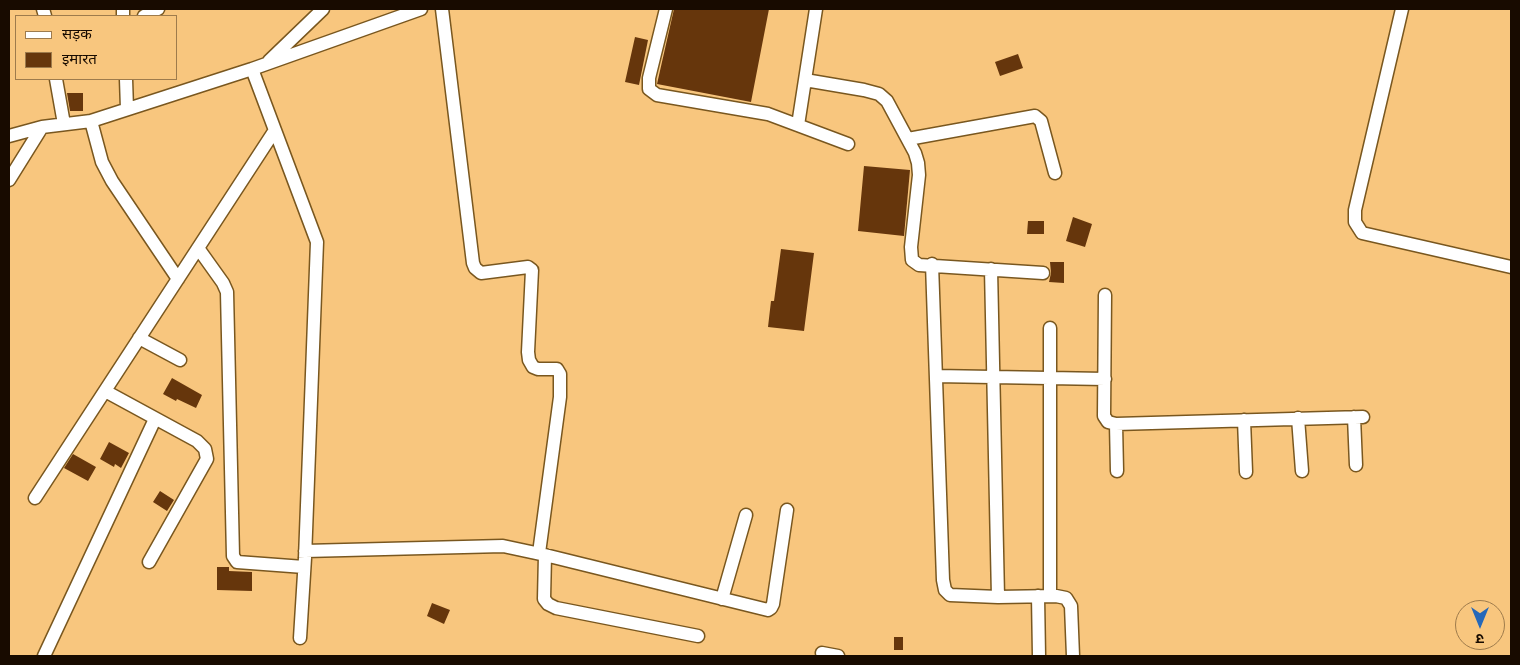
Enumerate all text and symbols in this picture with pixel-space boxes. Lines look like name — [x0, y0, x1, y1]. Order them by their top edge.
legend — [15, 15, 178, 80]
text: सड़क — [62, 25, 92, 42]
text: इमारत — [62, 50, 97, 67]
north arrow — [1455, 600, 1505, 650]
text: उ — [1476, 631, 1484, 647]

